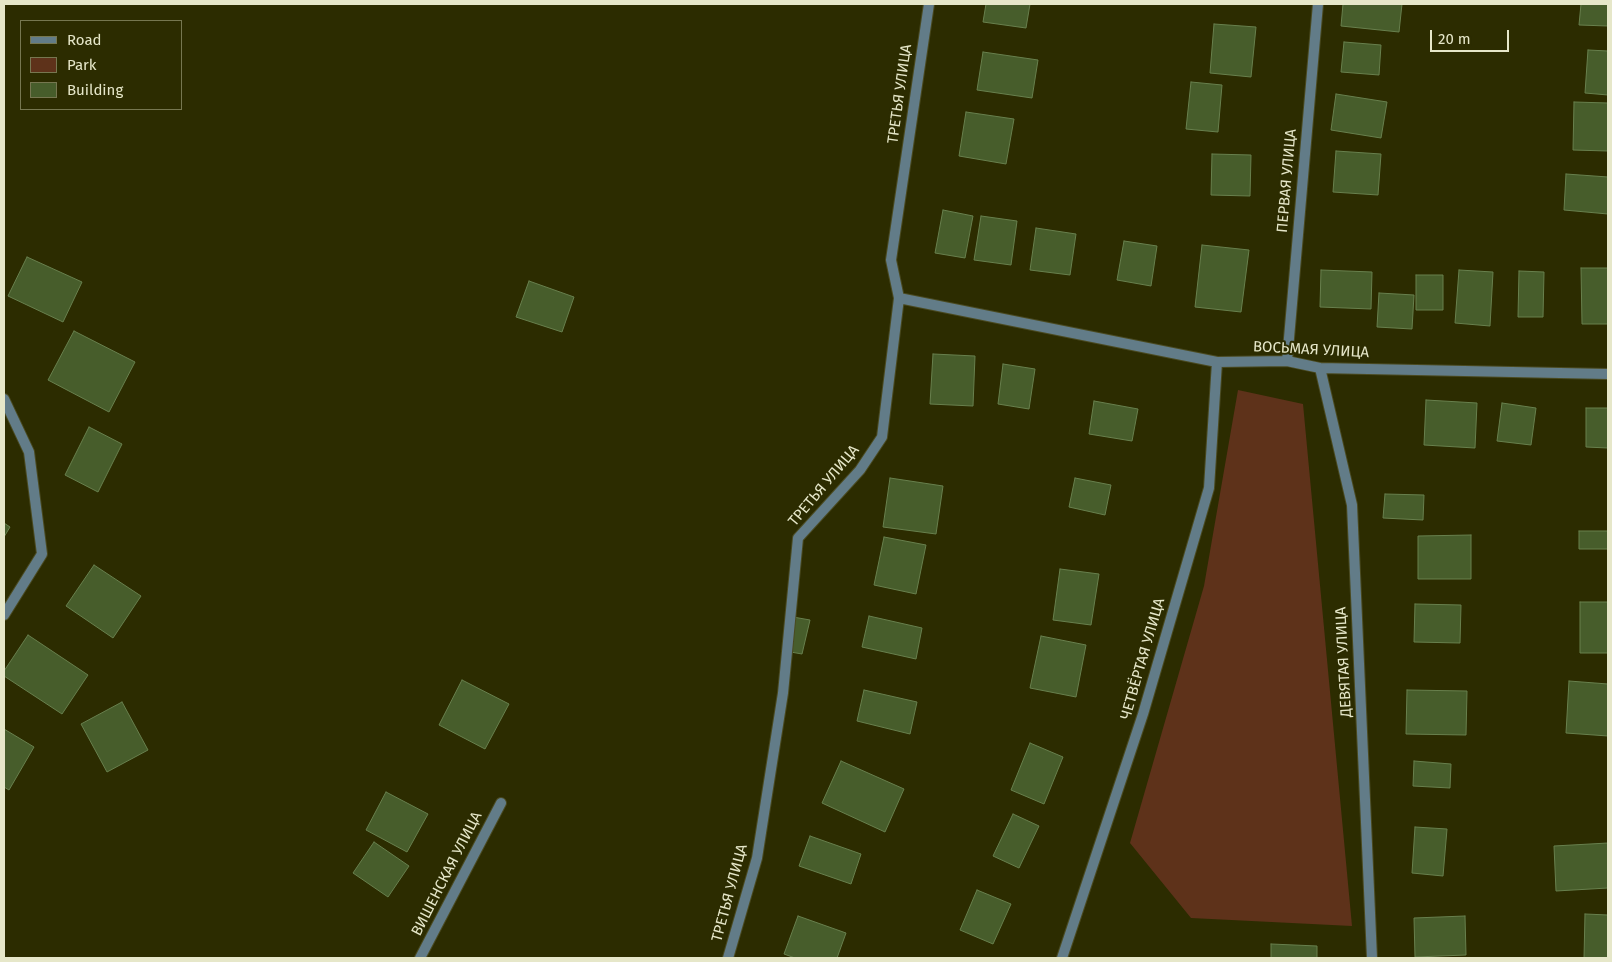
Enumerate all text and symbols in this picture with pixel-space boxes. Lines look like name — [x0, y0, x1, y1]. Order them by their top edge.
legend — [20, 20, 182, 110]
scale bar — [1432, 20, 1511, 52]
text: 20 m — [1438, 30, 1471, 48]
text: Road — [67, 31, 102, 49]
street label: ТРЕТЬЯ УЛИЦА — [884, 43, 916, 145]
text: Park — [67, 56, 97, 74]
text: Building — [67, 81, 123, 99]
street label: ПЕРВАЯ УЛИЦА — [1274, 128, 1300, 234]
street label: ВОСЬМАЯ УЛИЦА — [1252, 338, 1370, 362]
street label: ТРЕТЬЯ УЛИЦА — [785, 442, 863, 530]
street label: ЧЕТВЁРТАЯ УЛИЦА — [1117, 596, 1169, 722]
street label: ДЕВЯТАЯ УЛИЦА — [1332, 606, 1356, 718]
street label: ВИШЕНСКАЯ УЛИЦА — [408, 809, 486, 939]
street label: ТРЕТЬЯ УЛИЦА — [708, 842, 752, 944]

